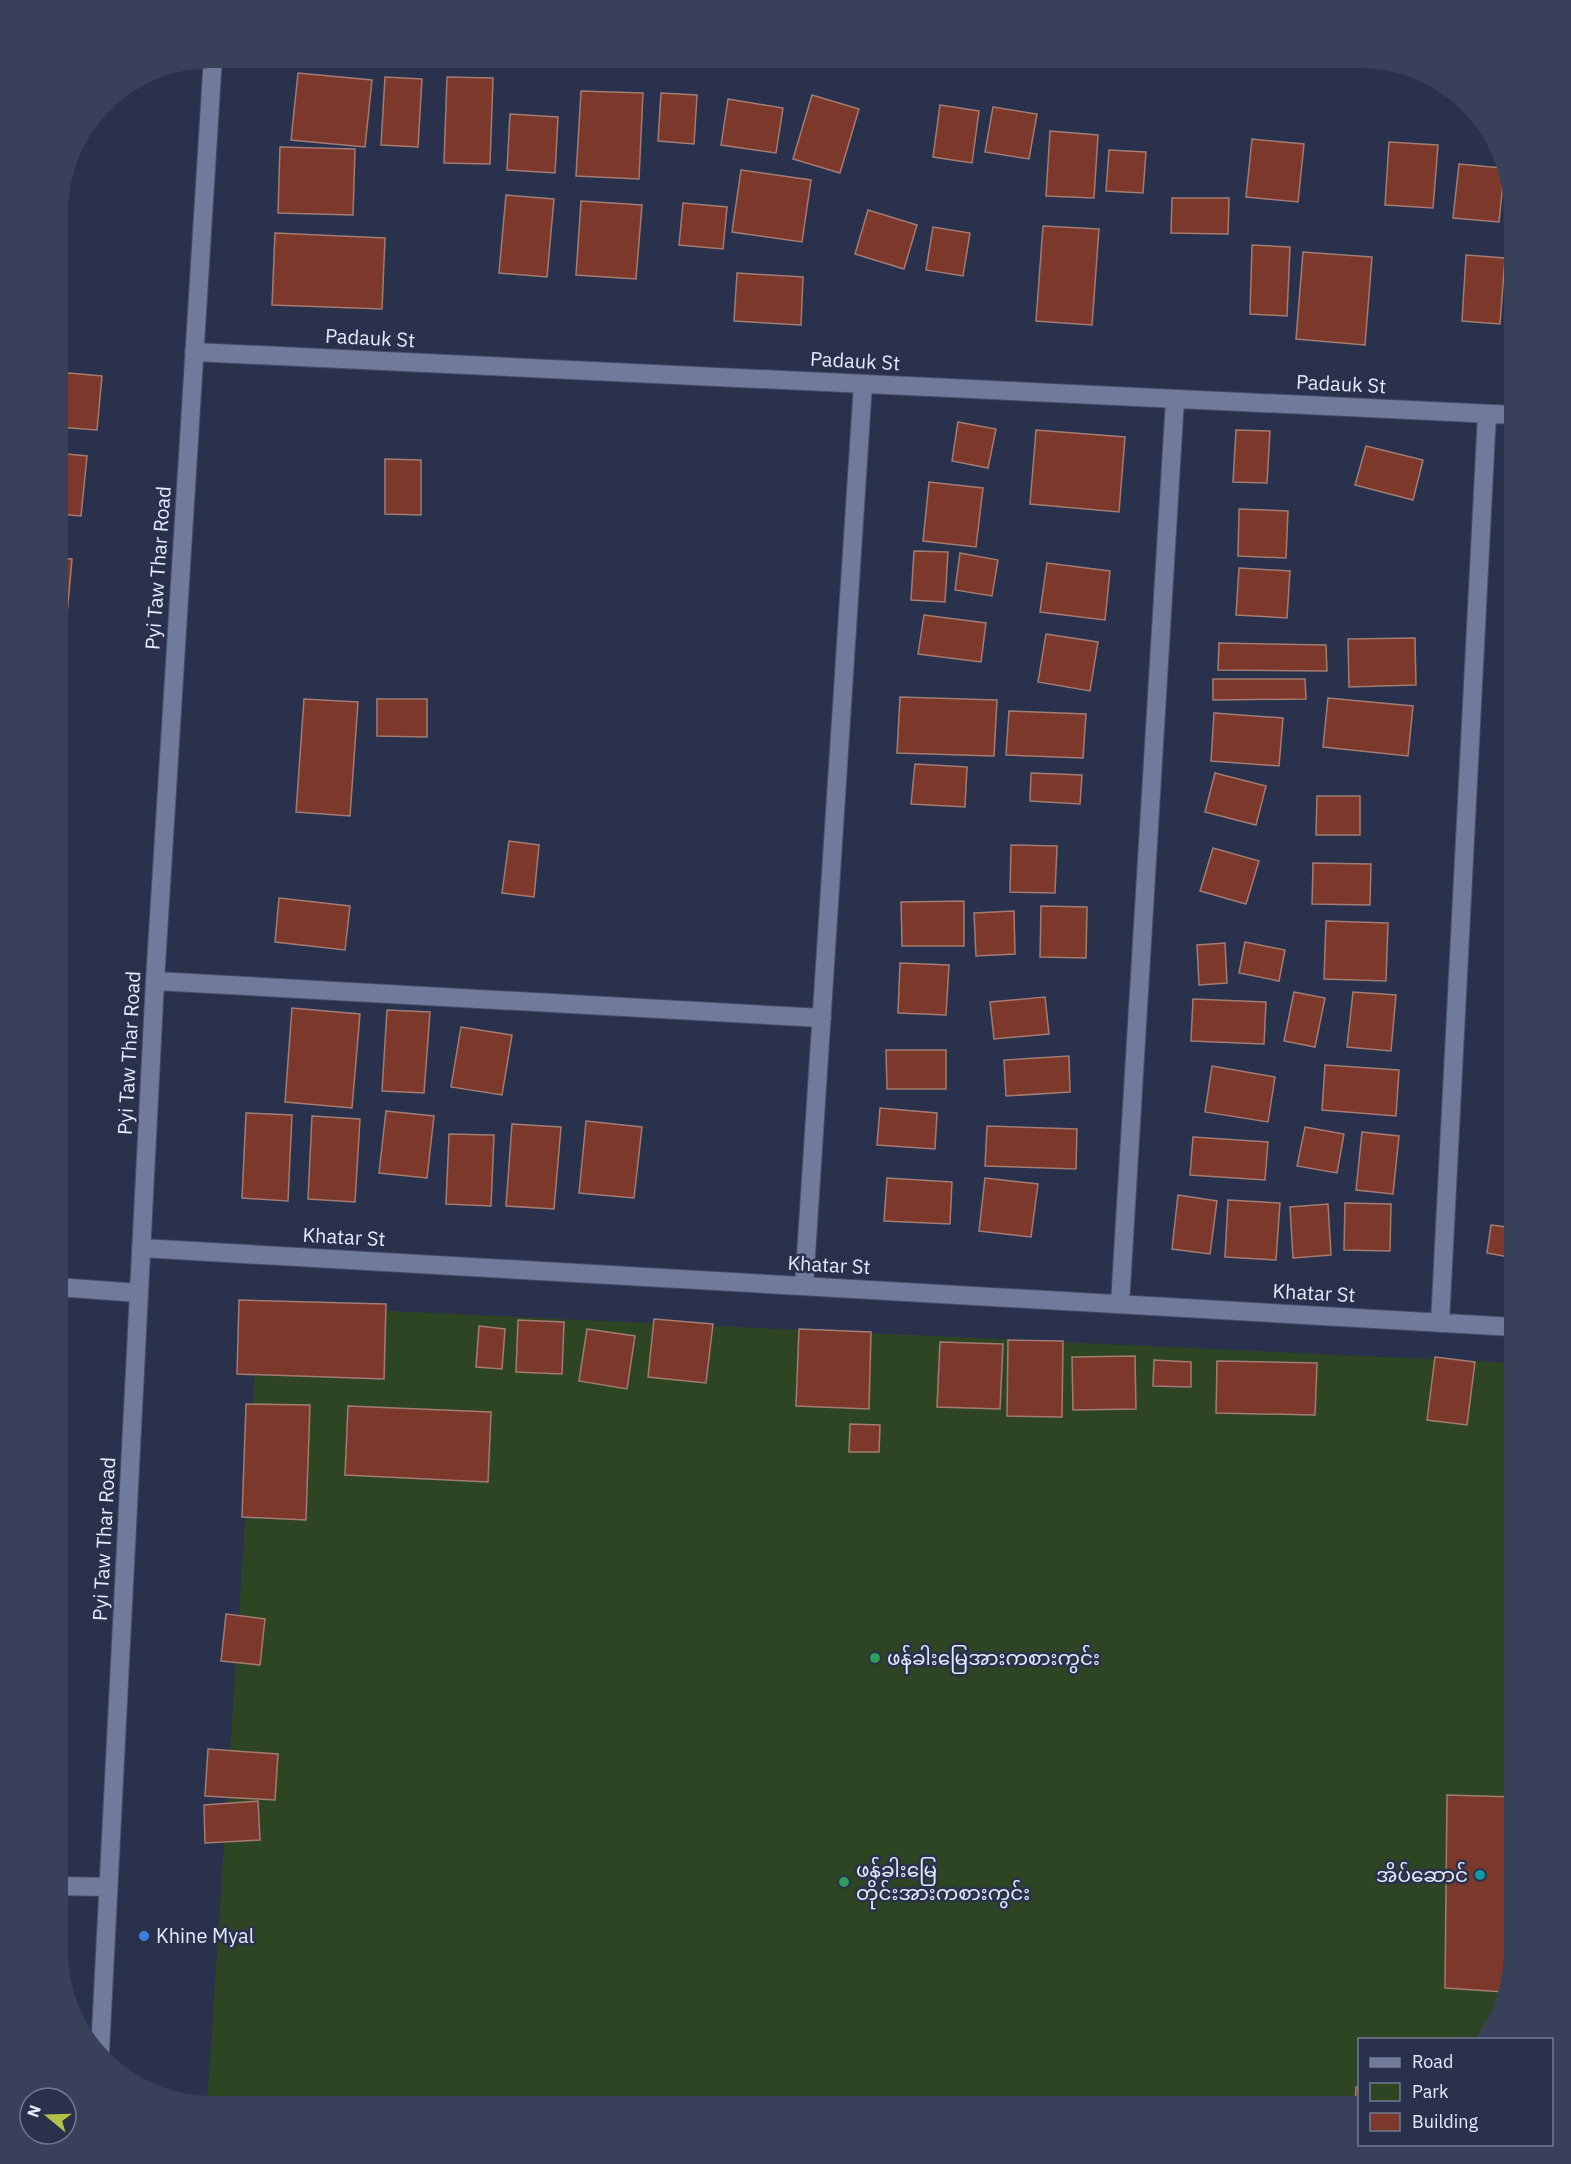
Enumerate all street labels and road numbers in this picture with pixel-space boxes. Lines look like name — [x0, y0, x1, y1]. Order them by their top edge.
street label: Padauk St — [324, 322, 416, 353]
street label: Padauk St — [809, 345, 901, 376]
street label: Padauk St — [1295, 368, 1387, 399]
street label: Pyi Taw Thar Road — [138, 485, 177, 651]
street label: Pyi Taw Thar Road — [111, 970, 146, 1136]
street label: Khatar St — [302, 1221, 386, 1252]
street label: Khatar St — [787, 1249, 871, 1280]
street label: Khatar St — [1272, 1277, 1356, 1308]
street label: Pyi Taw Thar Road — [86, 1456, 121, 1622]

